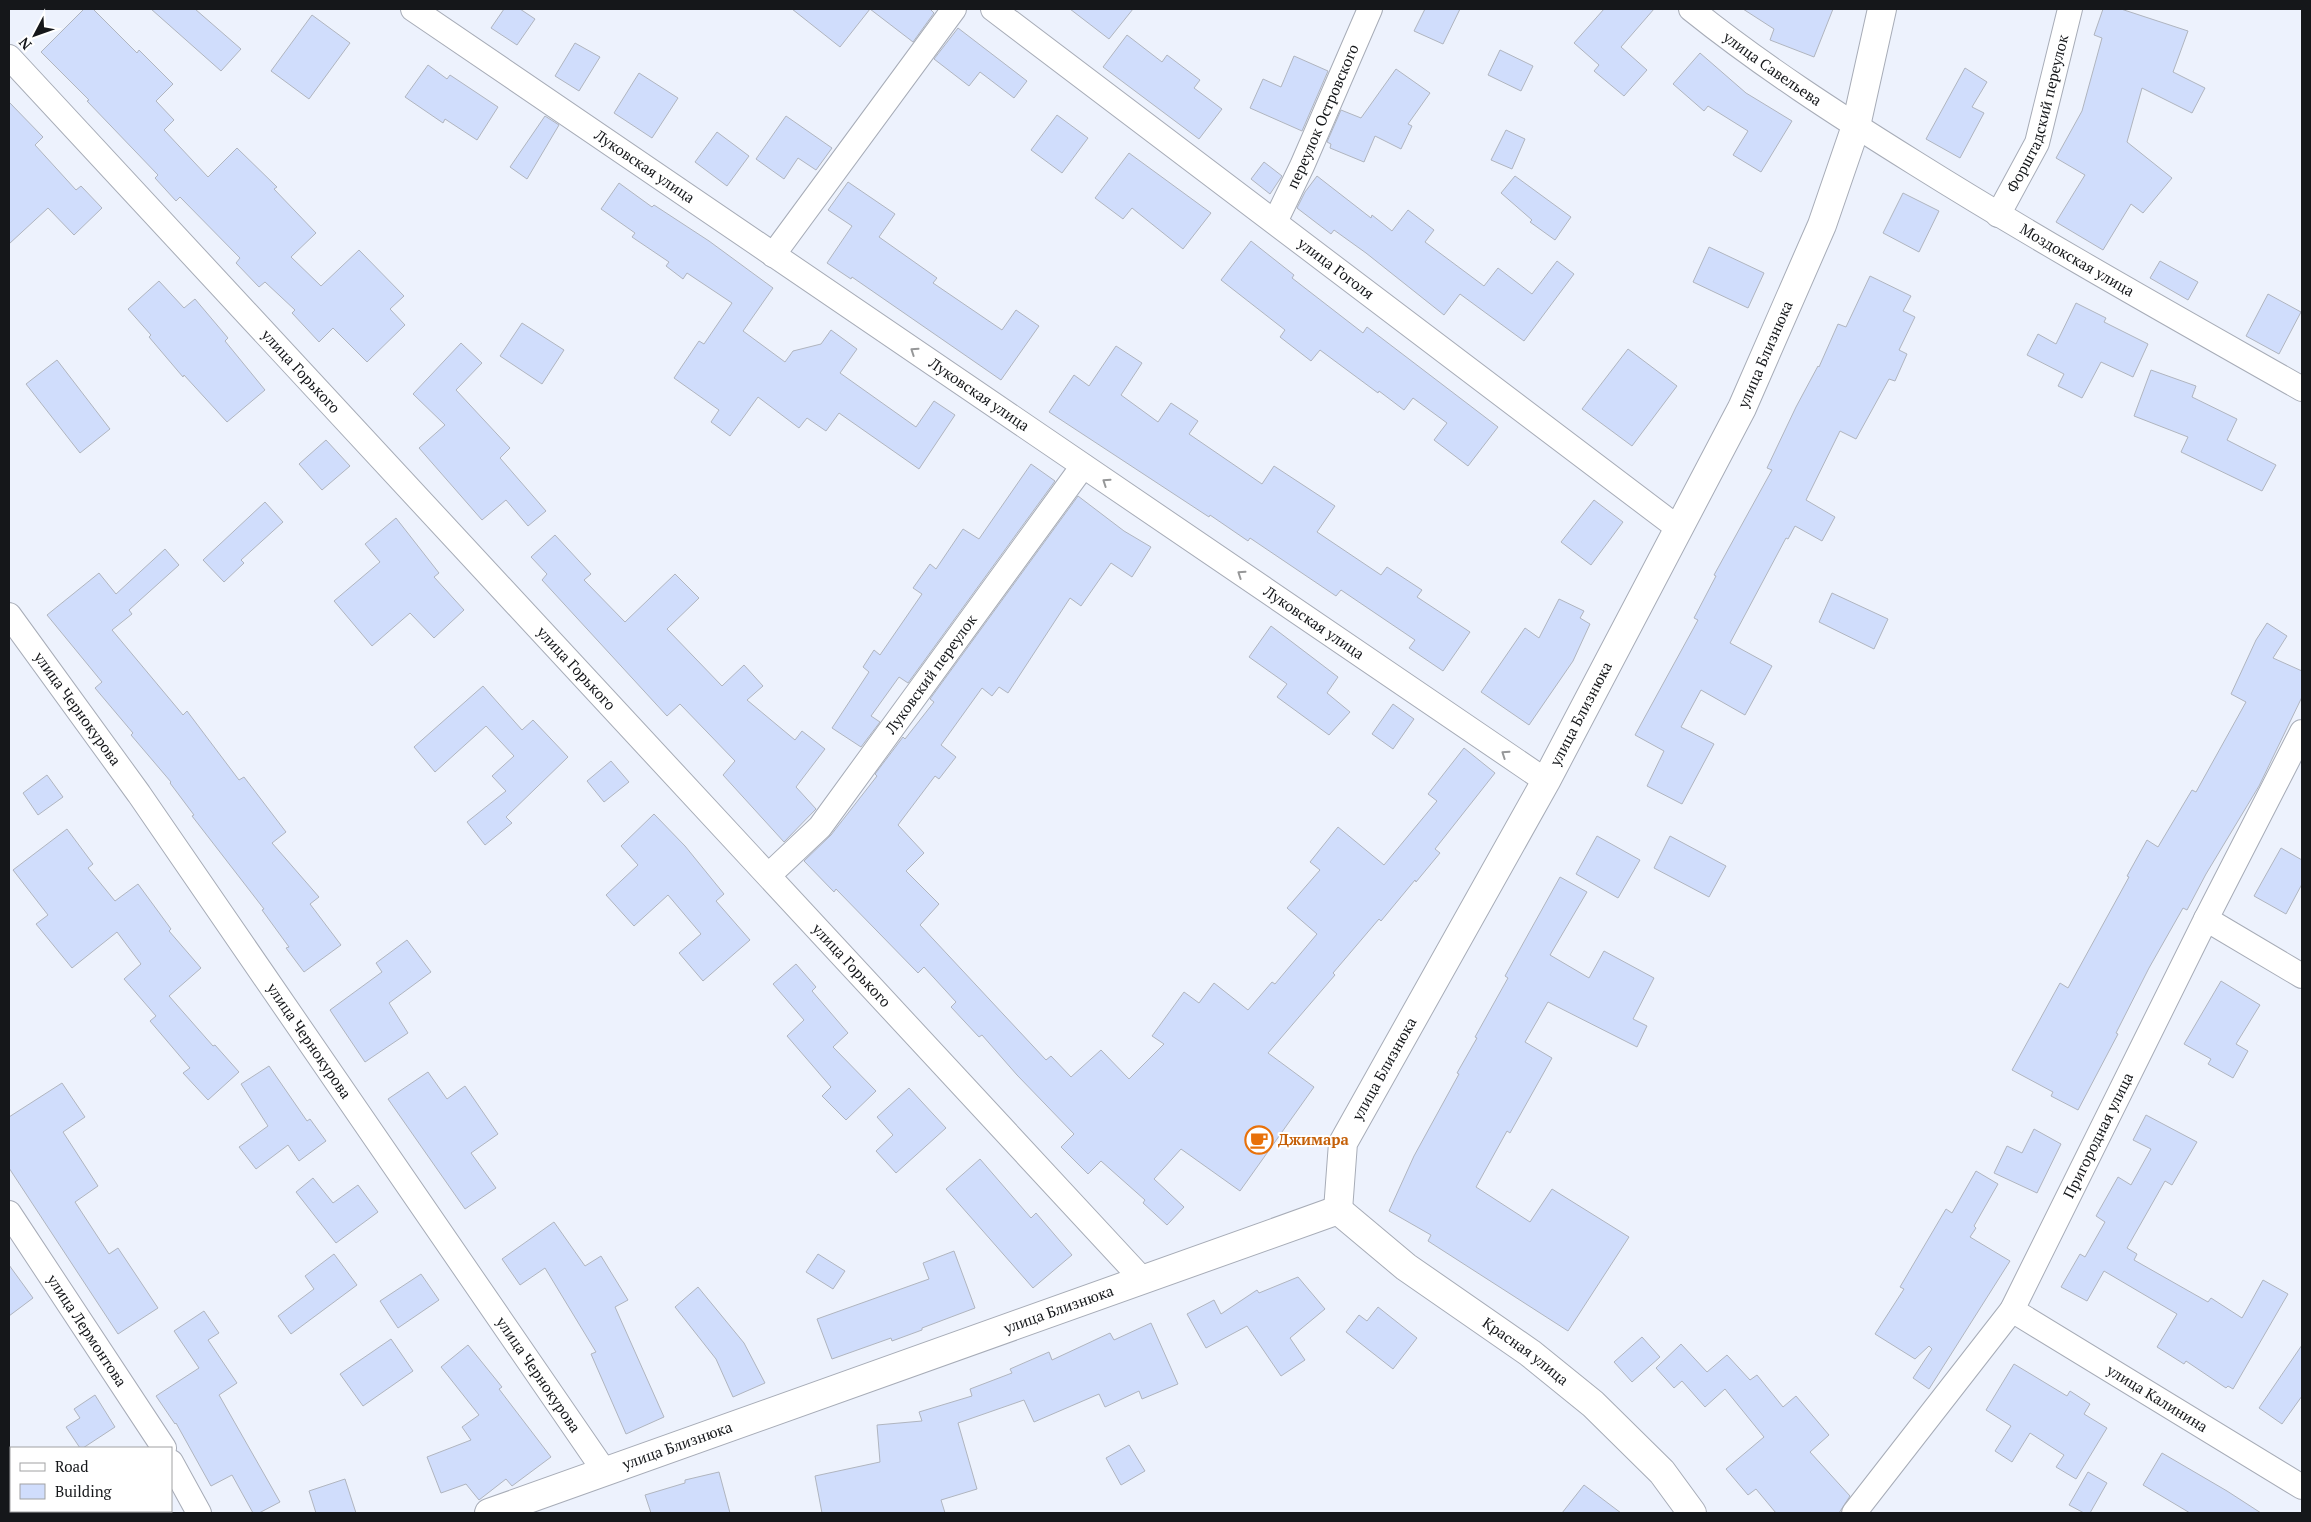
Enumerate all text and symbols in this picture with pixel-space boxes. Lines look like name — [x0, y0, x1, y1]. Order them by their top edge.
north arrow — [10, 10, 60, 60]
street label: улица Савельева — [1719, 26, 1826, 110]
street label: Форштадский переулок — [2001, 32, 2073, 196]
text: N — [14, 33, 35, 54]
street label: переулок Островского — [1282, 41, 1363, 192]
street label: Луковская улица — [590, 124, 699, 207]
street label: Моздокская улица — [2017, 218, 2139, 301]
street label: улица Гоголя — [1293, 232, 1379, 303]
street label: улица Близнюка — [1732, 297, 1797, 412]
street label: улица Горького — [257, 324, 345, 417]
one-way arrow — [911, 348, 920, 357]
street label: Луковская улица — [925, 352, 1034, 435]
one-way arrow — [1103, 479, 1112, 488]
one-way arrow — [1237, 571, 1247, 580]
street label: Луковская улица — [1259, 580, 1369, 663]
street label: Луковский переулок — [880, 609, 981, 738]
street label: улица Горького — [532, 621, 621, 714]
street label: улица Чернокурова — [29, 647, 126, 770]
street label: улица Близнюка — [1544, 657, 1616, 770]
one-way arrow — [1502, 751, 1511, 760]
street label: улица Горького — [808, 918, 896, 1011]
street label: улица Чернокурова — [262, 978, 357, 1103]
street label: улица Близнюка — [1346, 1013, 1421, 1125]
street label: Пригородная улица — [2058, 1068, 2137, 1201]
cafe icon: Джимара — [1244, 1125, 1274, 1155]
place label: Джимара — [1278, 1129, 1349, 1149]
street label: улица Лермонтова — [43, 1269, 132, 1391]
street label: улица Близнюка — [1000, 1280, 1116, 1338]
street label: улица Чернокурова — [492, 1312, 586, 1436]
street label: Красная улица — [1479, 1312, 1573, 1390]
street label: улица Калинина — [2103, 1359, 2212, 1436]
street label: улица Близнюка — [618, 1416, 735, 1474]
legend — [10, 1447, 172, 1512]
text: Road — [55, 1456, 88, 1476]
text: Building — [55, 1481, 113, 1501]

